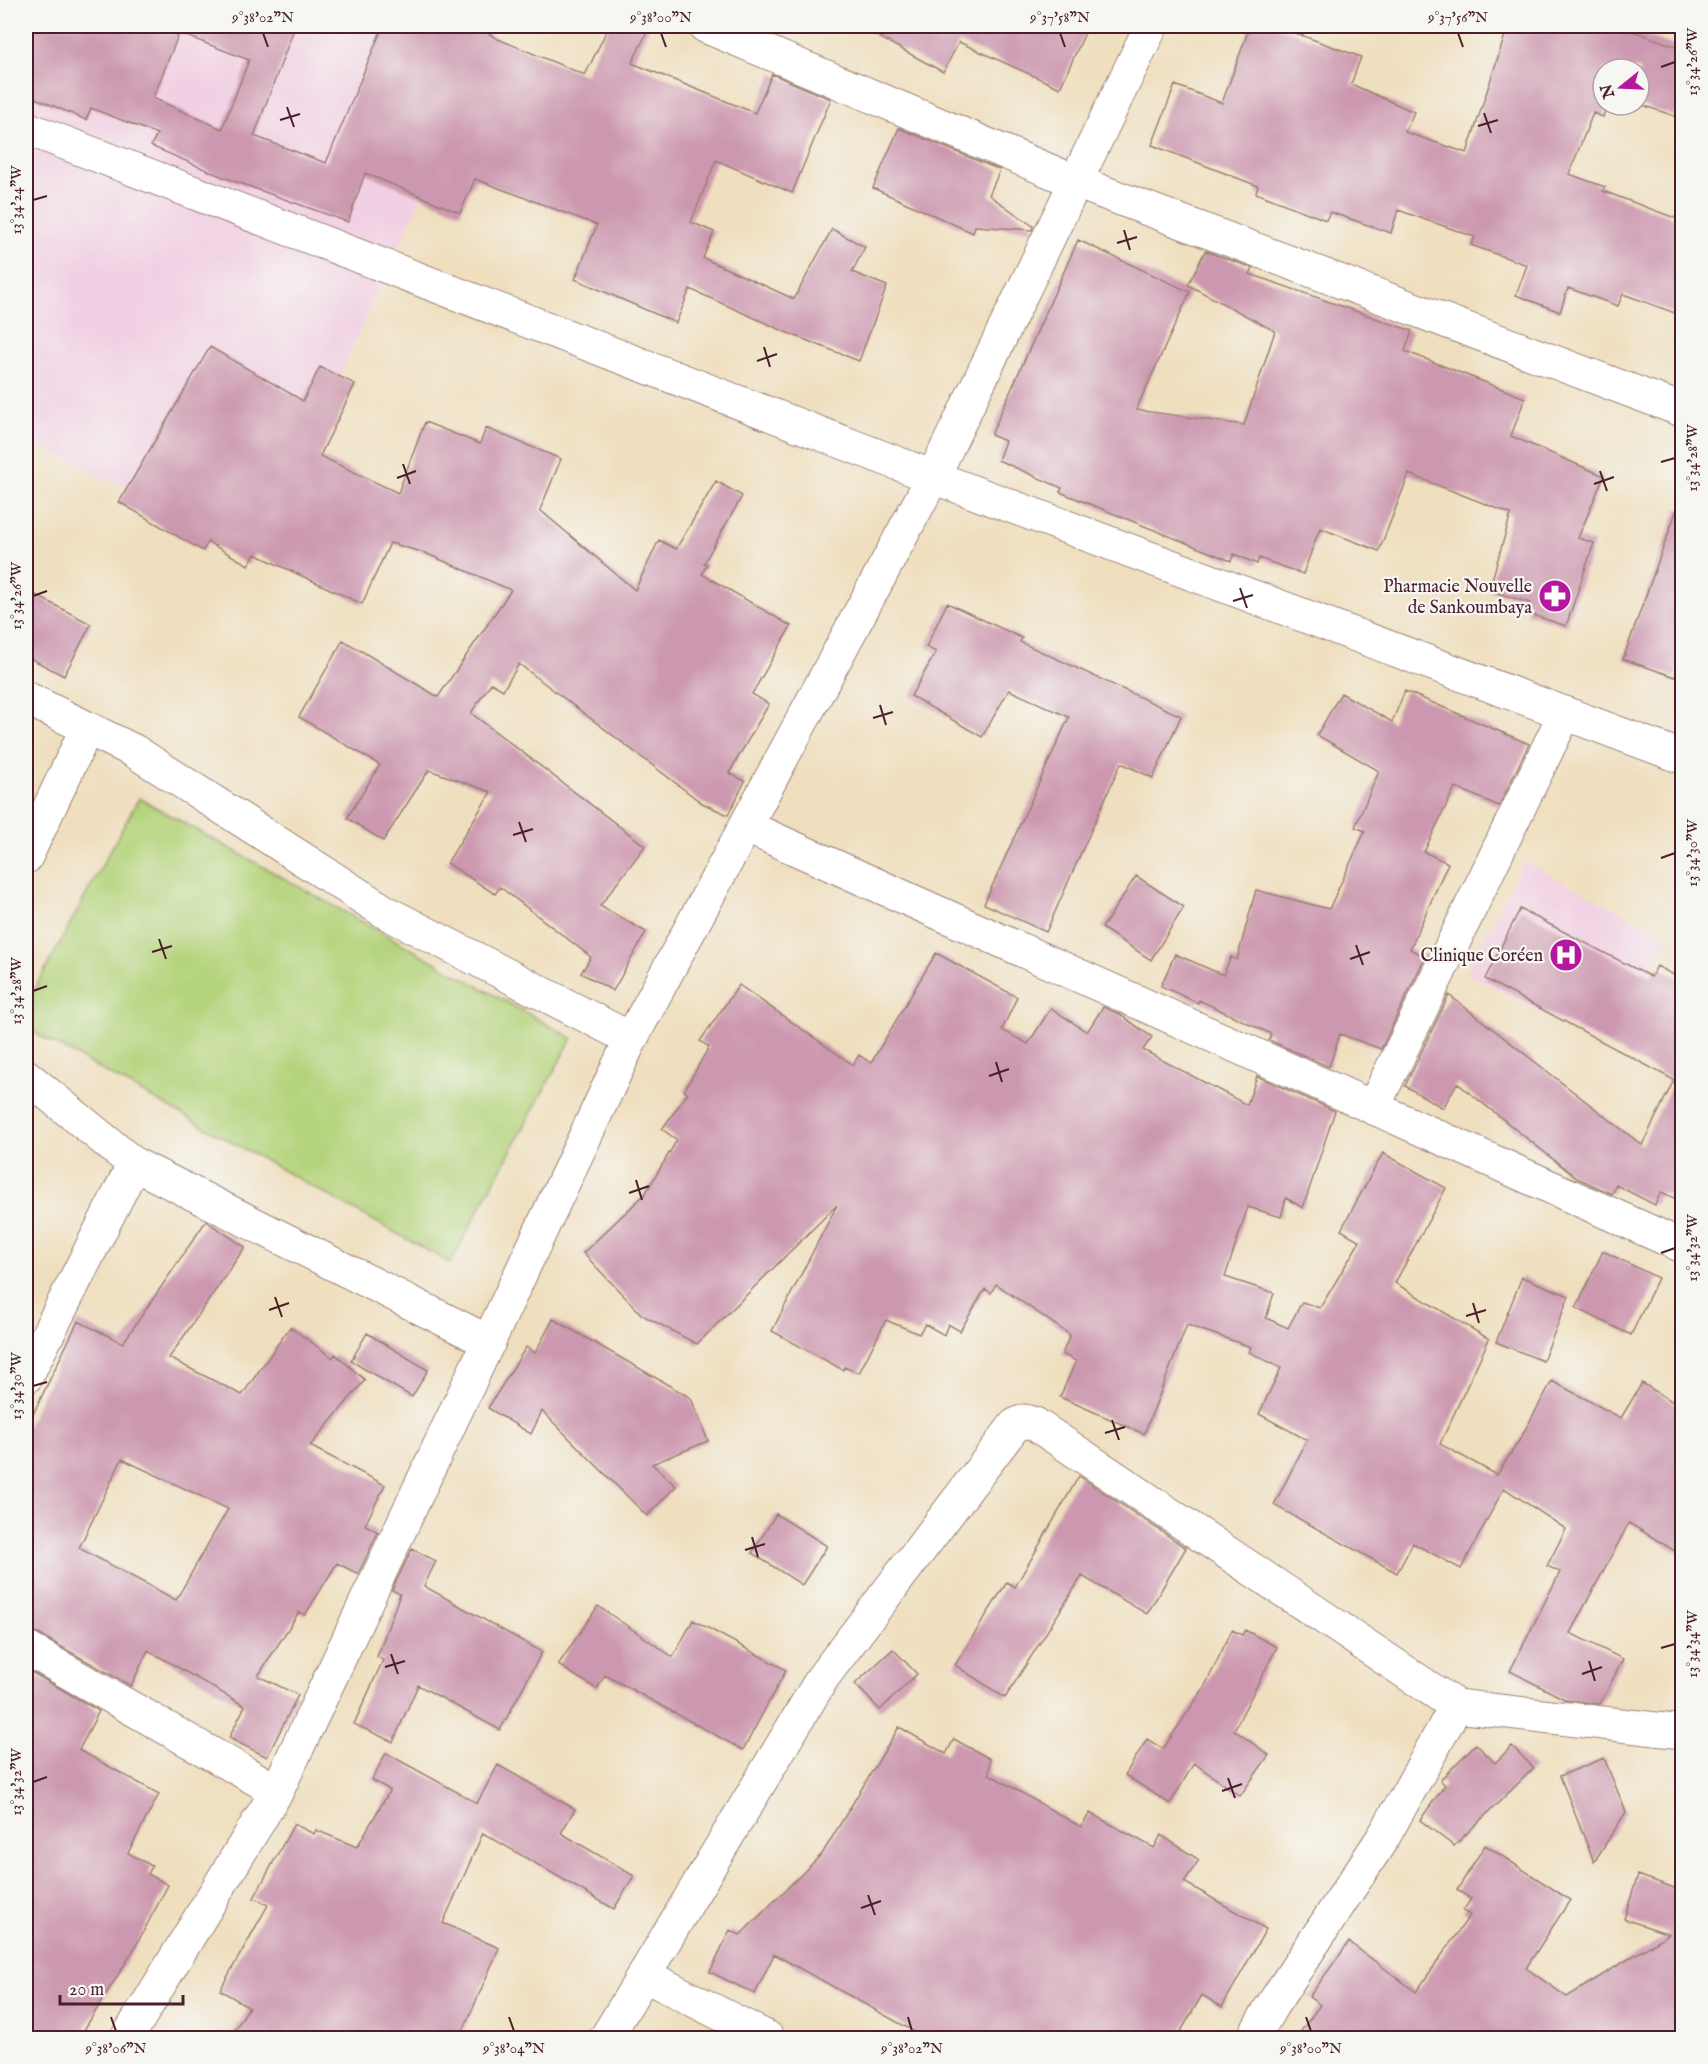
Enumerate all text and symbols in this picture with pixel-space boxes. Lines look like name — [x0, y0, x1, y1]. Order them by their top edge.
text: 9°38'02"N — [231, 8, 294, 27]
text: 9°38'00"N — [629, 8, 692, 27]
text: 9°37'58"N — [1029, 8, 1090, 27]
text: 9°37'56"N — [1427, 8, 1488, 27]
text: 13°34'26"W — [1683, 27, 1702, 96]
north arrow — [1591, 57, 1651, 117]
text: N — [1597, 81, 1621, 102]
text: 13°34'24"W — [7, 165, 26, 235]
text: 13°34'28"W — [1683, 423, 1702, 492]
text: 13°34'26"W — [7, 561, 26, 630]
place label: Pharmacie Nouvelle de Sankoumbaya — [1383, 576, 1532, 620]
pharmacy icon: Pharmacie Nouvelle de Sankoumbaya — [1537, 578, 1573, 614]
text: 13°34'30"W — [1683, 818, 1702, 887]
hospital icon: Clinique Coréen — [1548, 937, 1584, 973]
place label: Clinique Coréen — [1420, 945, 1543, 968]
text: 13°34'28"W — [7, 956, 26, 1025]
text: 13°34'32"W — [1683, 1214, 1702, 1282]
text: 13°34'30"W — [7, 1351, 26, 1420]
text: 13°34'34"W — [1683, 1609, 1702, 1678]
text: 13°34'32"W — [7, 1748, 26, 1816]
scale bar — [60, 1968, 183, 2006]
text: 20 m — [69, 1979, 104, 2002]
text: 9°38'06"N — [84, 2039, 147, 2058]
text: 9°38'04"N — [482, 2039, 545, 2058]
text: 9°38'02"N — [880, 2039, 943, 2058]
text: 9°38'00"N — [1279, 2039, 1342, 2058]

